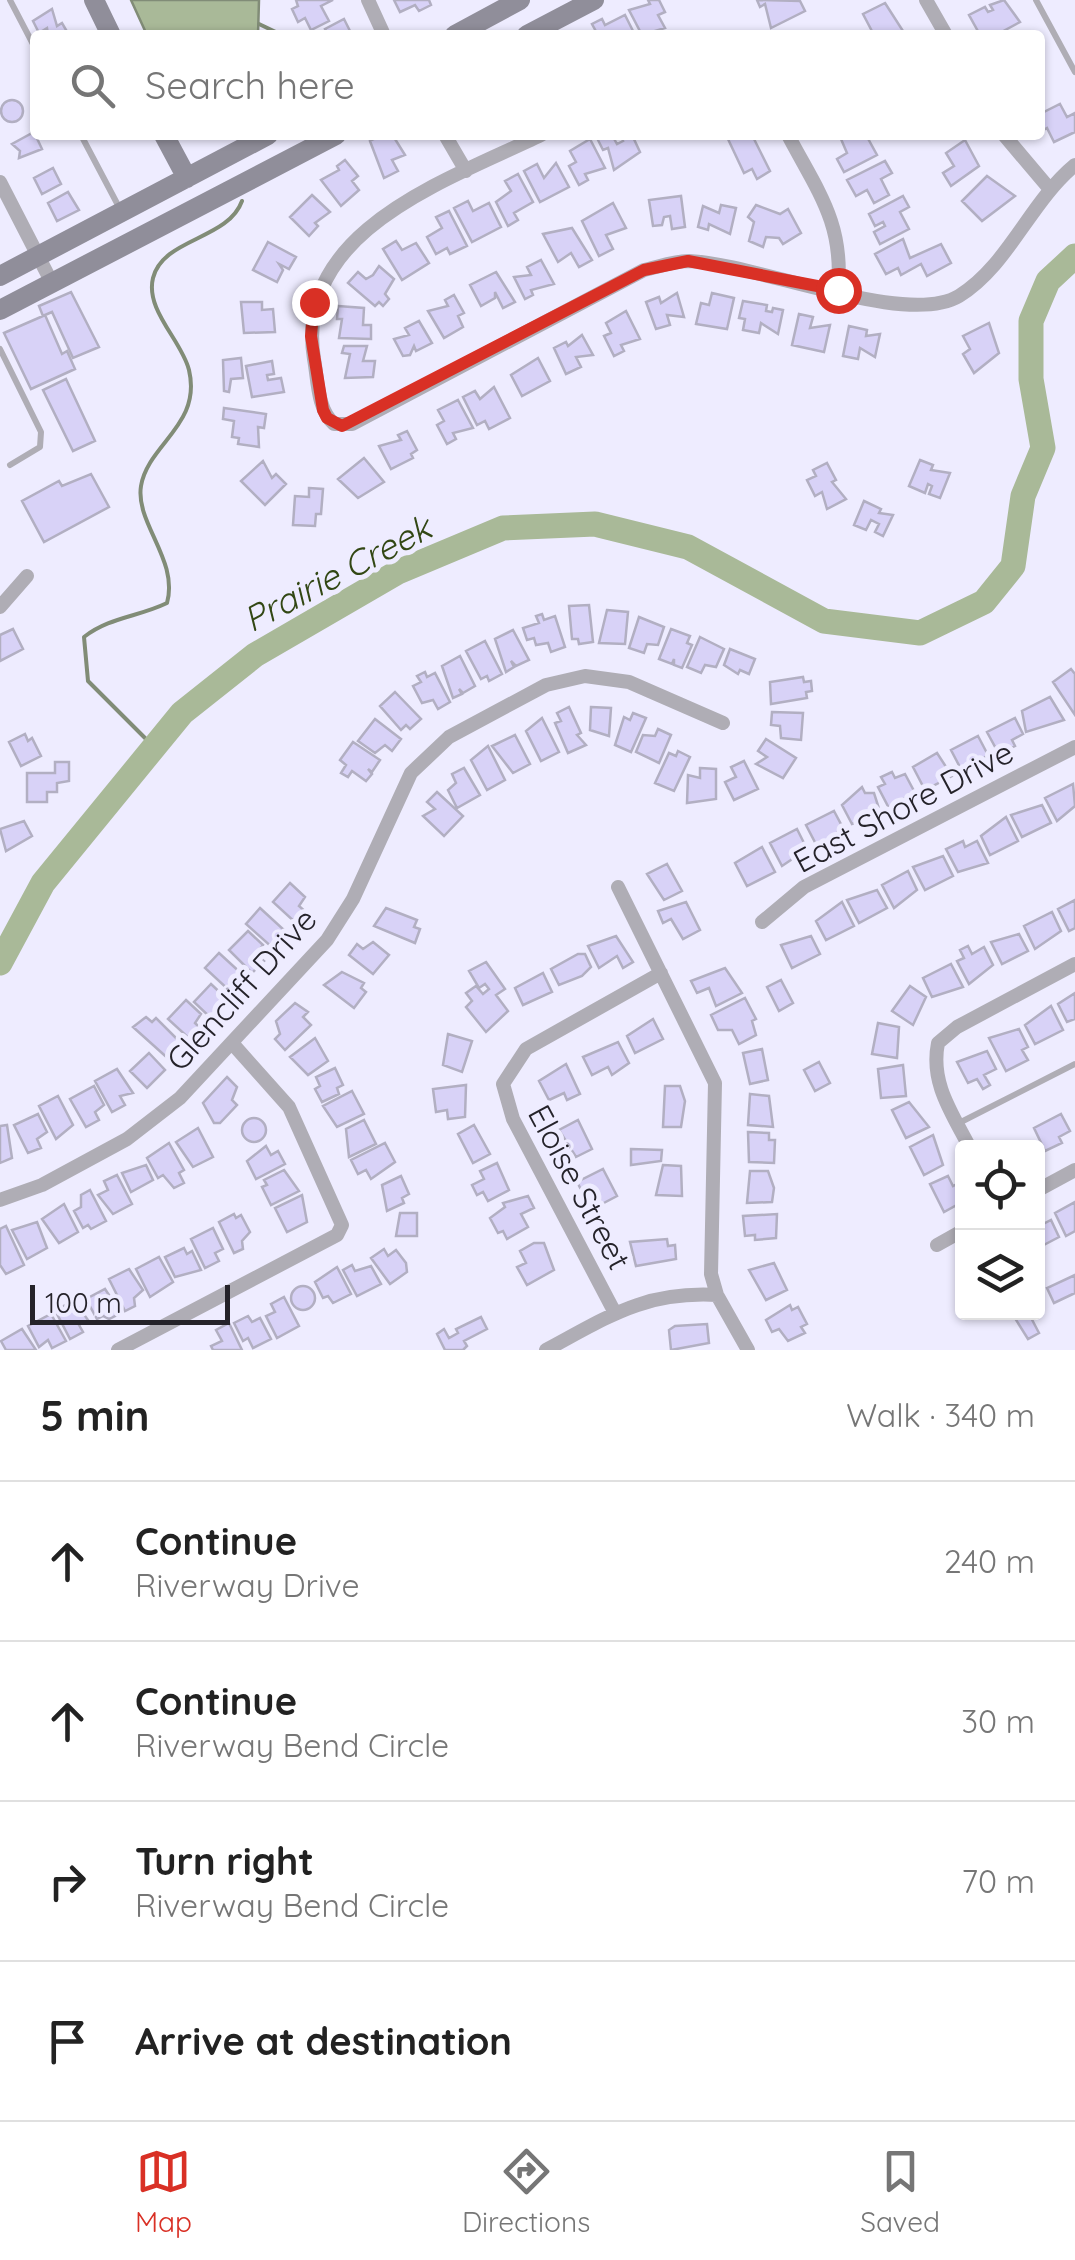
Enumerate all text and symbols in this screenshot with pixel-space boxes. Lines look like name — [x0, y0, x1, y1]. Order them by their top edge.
search box — [30, 30, 1045, 140]
icon: search — [65, 58, 120, 113]
text: Search here — [145, 61, 355, 109]
route start — [816, 268, 862, 314]
route end — [292, 280, 338, 326]
water label: Prairie Creek — [235, 504, 441, 641]
street label: East Shore Drive — [786, 731, 1020, 881]
street label: Glencliff Drive — [157, 899, 325, 1079]
street label: Eloise Street — [520, 1098, 640, 1276]
map controls — [955, 1140, 1045, 1320]
button: locate — [955, 1140, 1045, 1230]
button: layers — [955, 1230, 1045, 1320]
scale bar — [30, 1280, 230, 1324]
text: 100 m — [45, 1285, 122, 1320]
text: 5 min — [40, 1389, 150, 1442]
text: Walk · 340 m — [846, 1395, 1035, 1435]
text: Continue — [135, 1517, 297, 1565]
icon: ahead — [40, 1534, 95, 1589]
text: 240 m — [944, 1541, 1035, 1581]
text: Riverway Drive — [135, 1565, 360, 1605]
text: Continue — [135, 1677, 297, 1725]
icon: ahead — [40, 1694, 95, 1749]
text: 30 m — [961, 1701, 1035, 1741]
text: Riverway Bend Circle — [135, 1725, 449, 1765]
text: Turn right — [135, 1837, 314, 1885]
icon: right — [40, 1854, 95, 1909]
text: 70 m — [962, 1861, 1035, 1901]
text: Riverway Bend Circle — [135, 1885, 449, 1925]
icon: arrive — [40, 2014, 95, 2069]
text: Arrive at destination — [135, 2017, 512, 2065]
tab: Map — [135, 2144, 192, 2239]
tab: Directions — [462, 2144, 590, 2239]
tab: Saved — [860, 2144, 940, 2239]

